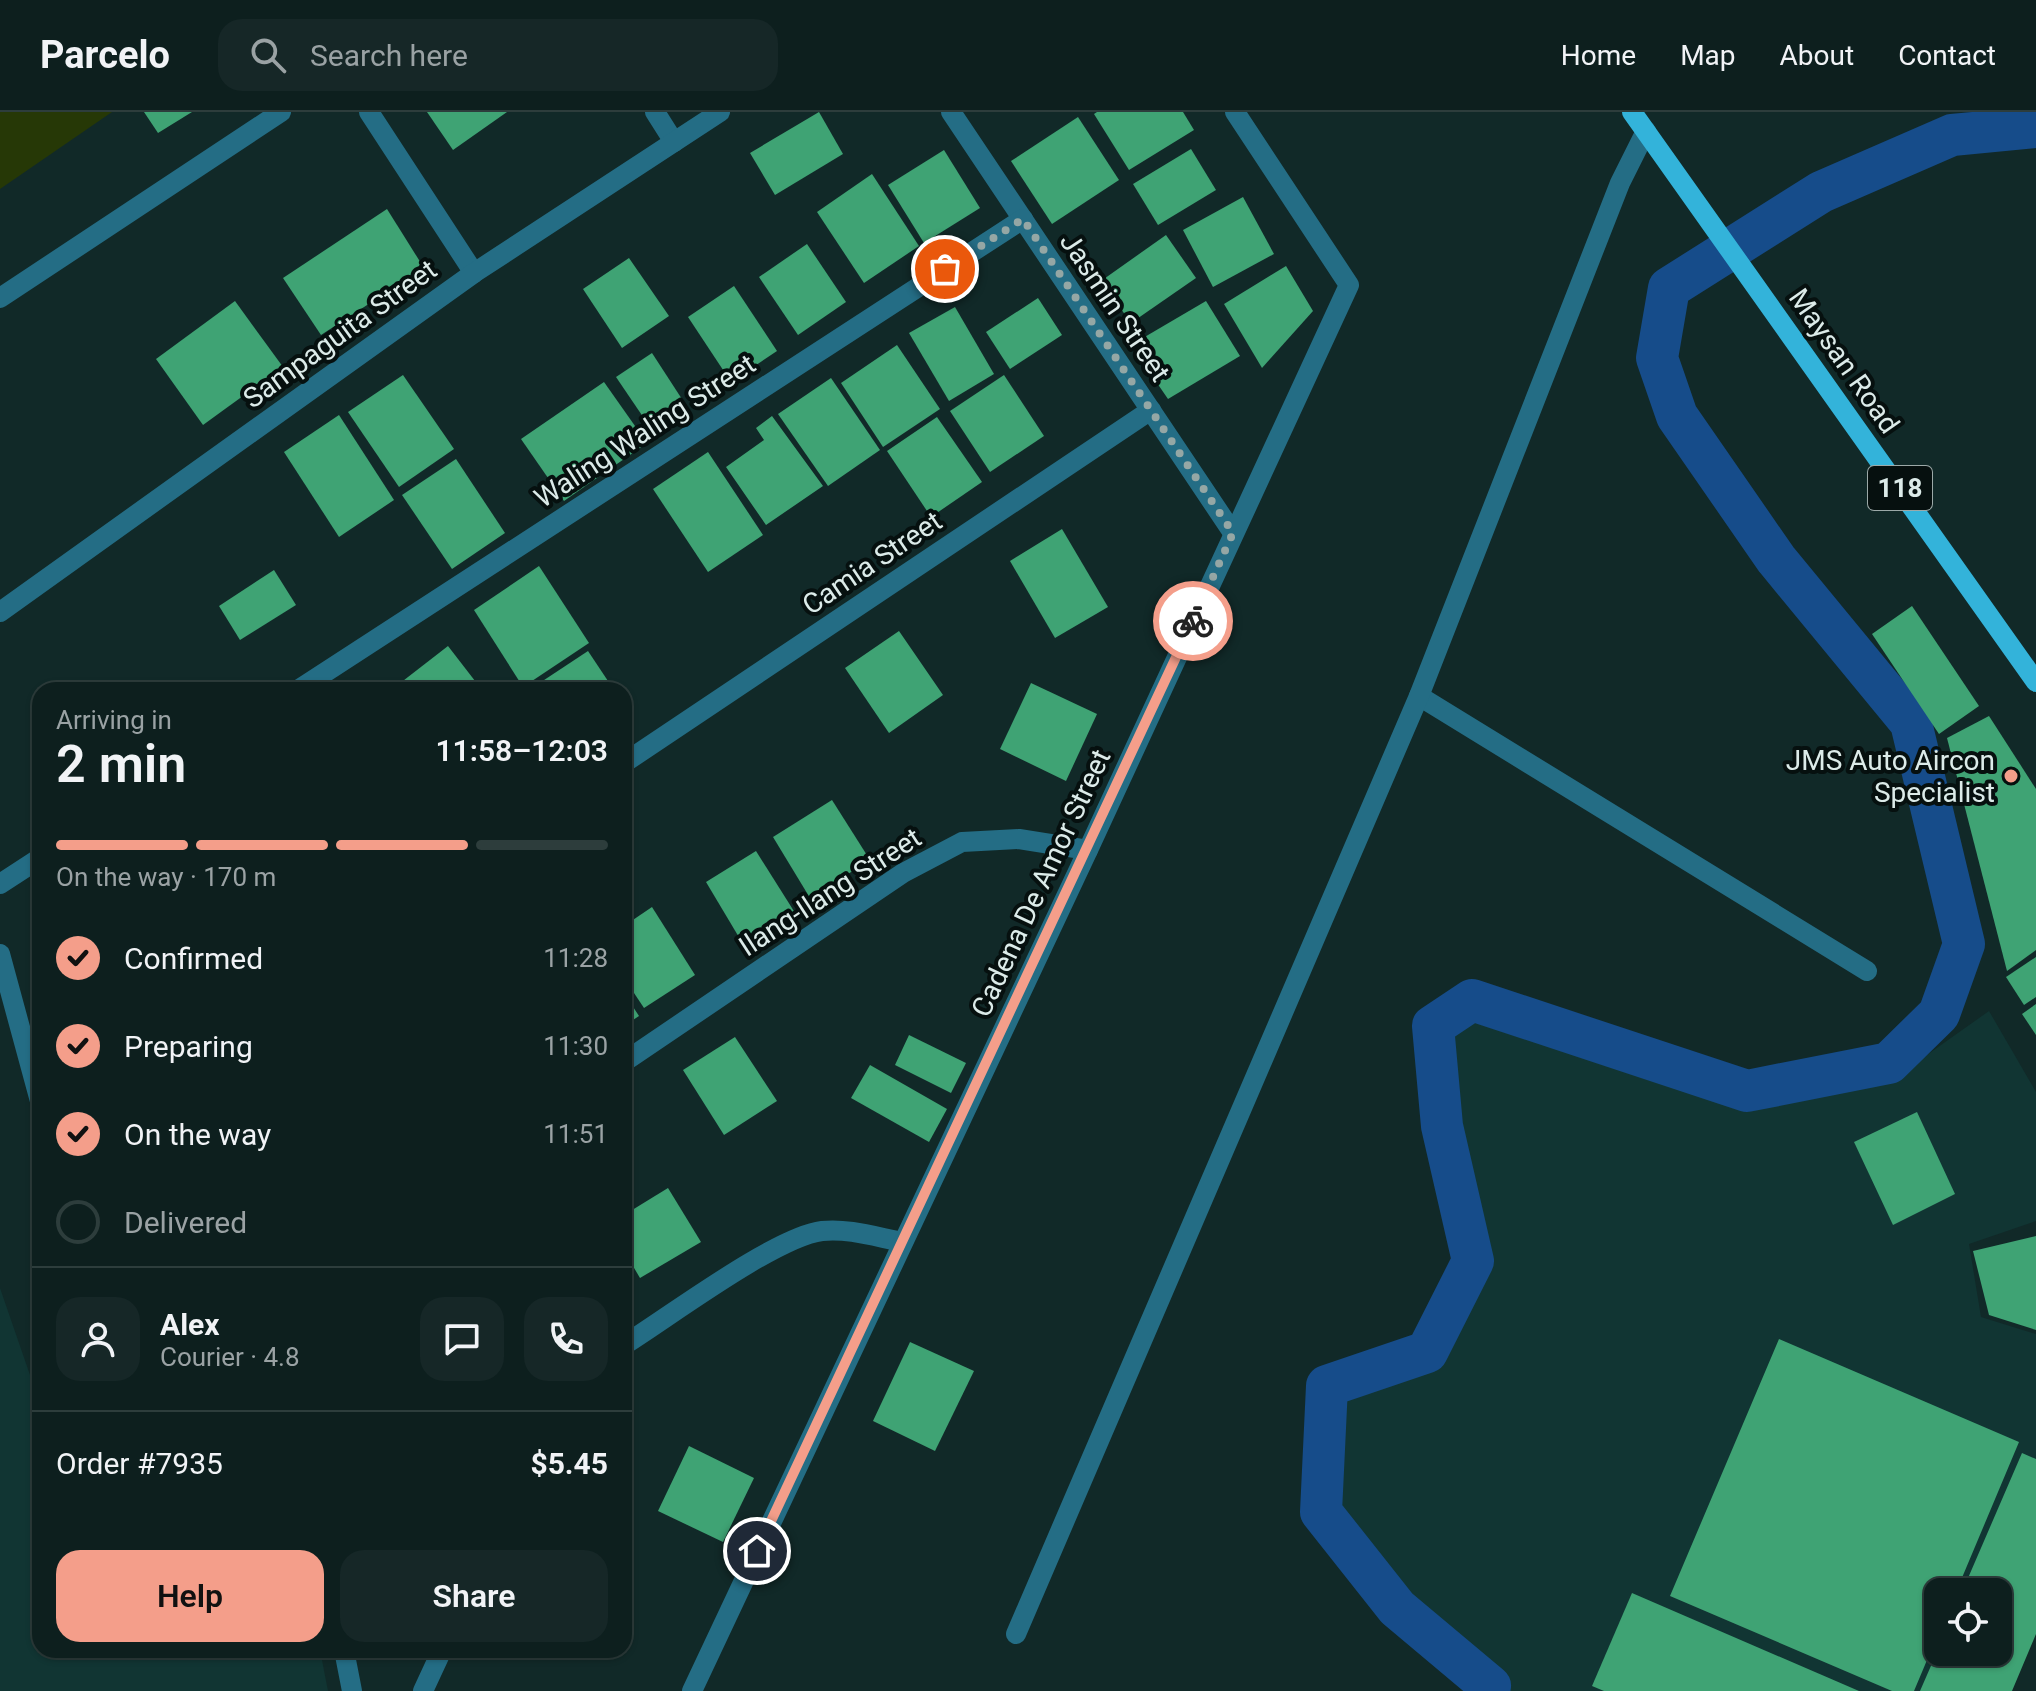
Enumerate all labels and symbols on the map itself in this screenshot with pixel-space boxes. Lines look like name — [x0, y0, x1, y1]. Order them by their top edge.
street label: Jasmin Street — [1053, 226, 1177, 388]
pin — [911, 235, 979, 303]
street label: Sampaguita Street — [237, 253, 443, 415]
street label: Maysan Road — [1782, 282, 1906, 440]
street label: Waling Waling Street — [528, 347, 762, 515]
road number: 118 — [1868, 466, 1932, 510]
street label: Camia Street — [796, 504, 948, 622]
courier — [1153, 581, 1233, 661]
street label: Cadena De Amor Street — [965, 744, 1117, 1022]
place label: JMS Auto Aircon Specialist — [1786, 744, 1995, 809]
marker: JMS Auto Aircon Specialist — [2002, 767, 2020, 785]
street label: Ilang-Ilang Street — [733, 821, 927, 963]
pin — [723, 1517, 791, 1585]

